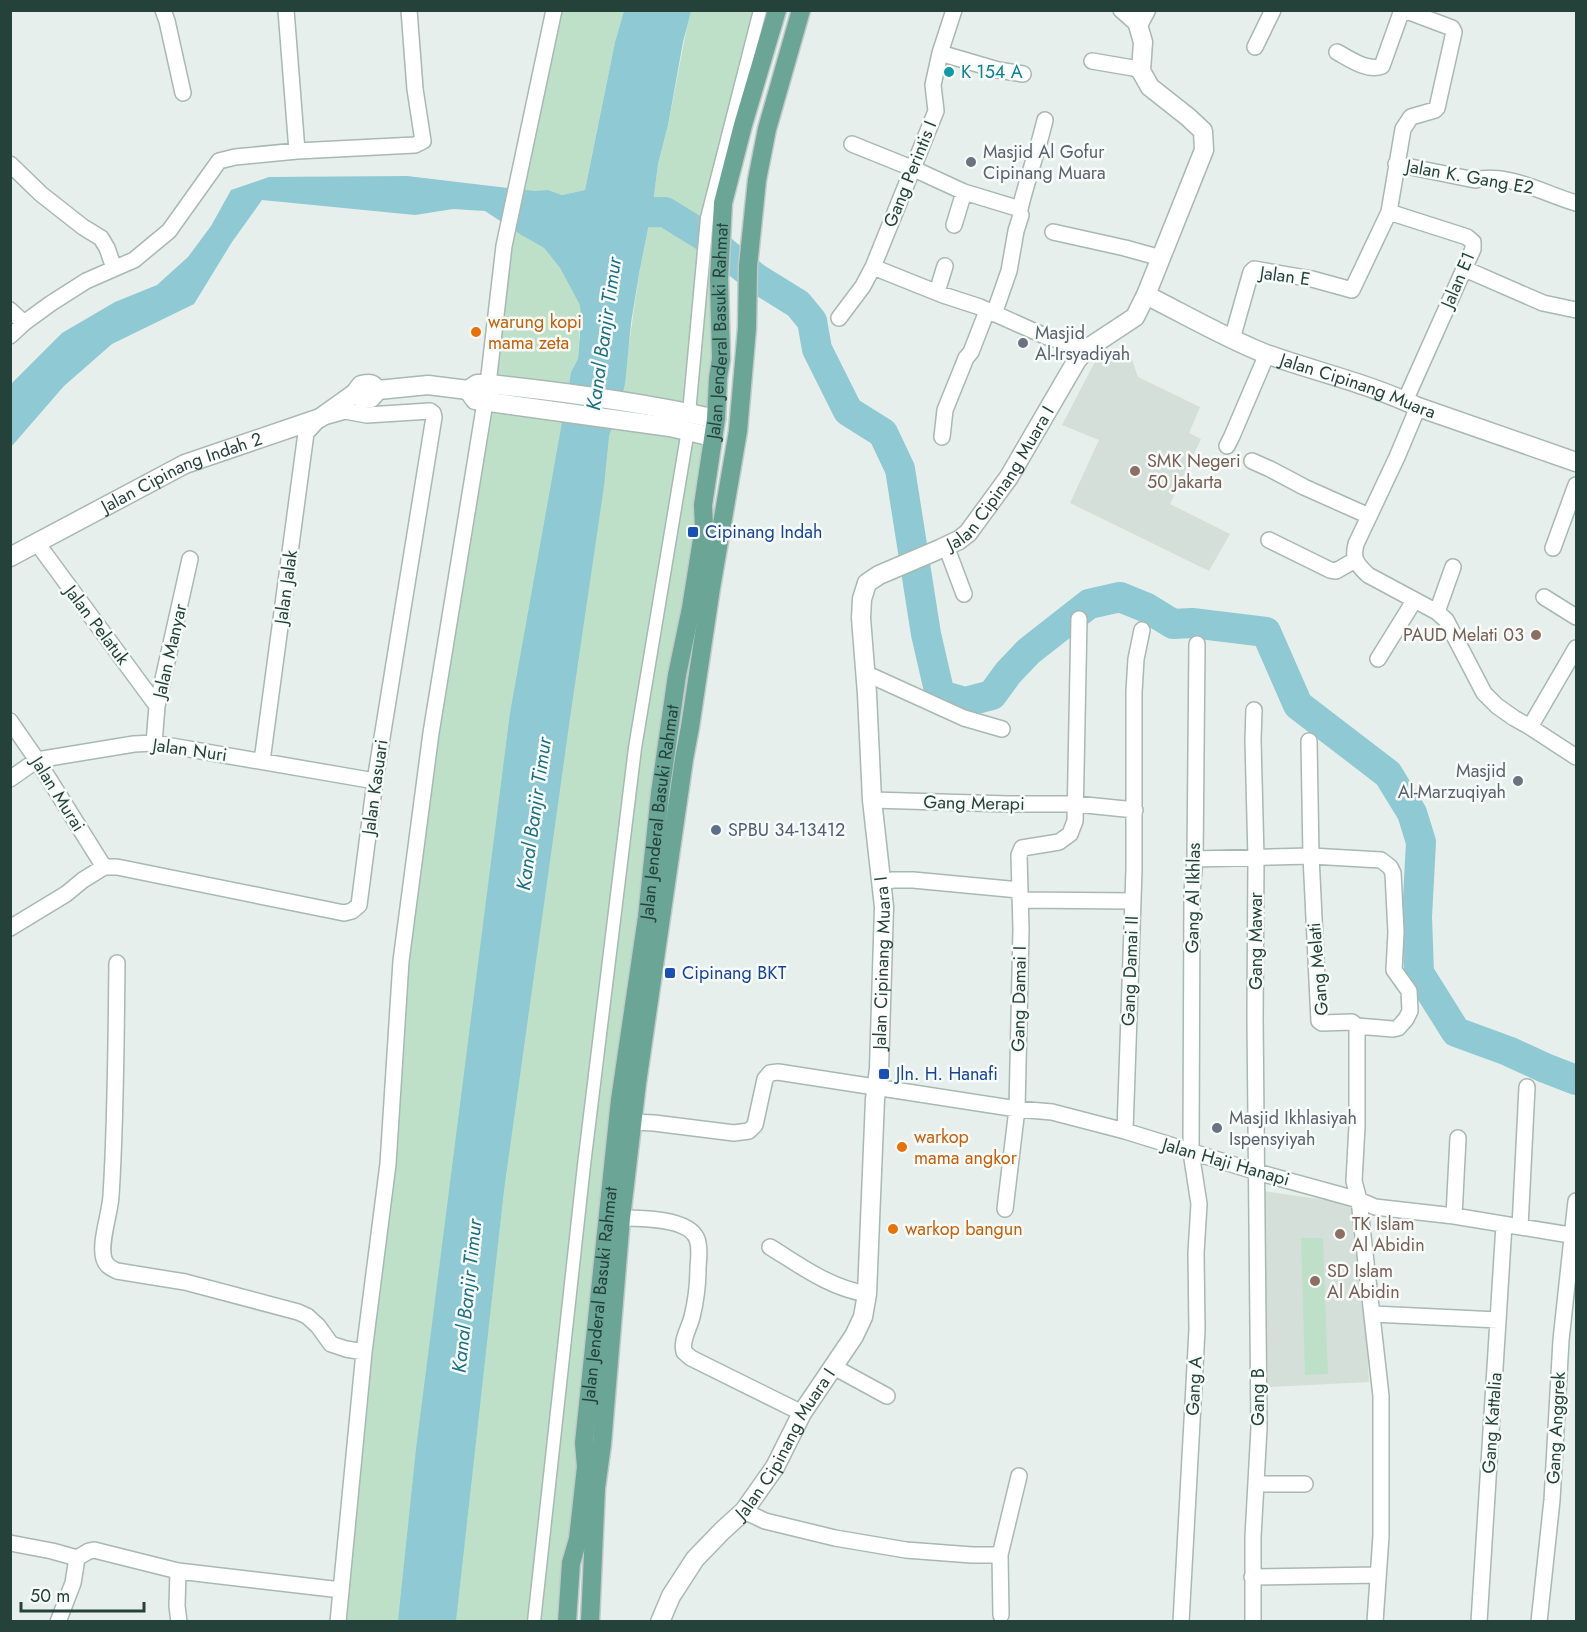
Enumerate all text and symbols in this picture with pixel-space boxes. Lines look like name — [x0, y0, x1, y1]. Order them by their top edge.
place label: K 154 A — [961, 59, 1023, 85]
marker: K 154 A — [942, 65, 956, 79]
street label: Gang Perintis I — [877, 117, 943, 231]
place label: Masjid Al Gofur Cipinang Muara — [983, 139, 1106, 186]
street label: Jalan K. Gang E2 — [1402, 153, 1536, 201]
marker: Masjid Al Gofur Cipinang Muara — [964, 155, 978, 169]
street label: Jalan Jenderal Basuki Rahmat — [700, 222, 735, 443]
street label: Jalan E1 — [1434, 248, 1481, 314]
water label: Kanal Banjir Timur — [579, 254, 629, 412]
street label: Jalan E — [1256, 259, 1312, 292]
place label: warung kopi mama zeta — [488, 309, 582, 356]
place label: Masjid Al-Irsyadiyah — [1035, 320, 1130, 367]
marker: warung kopi mama zeta — [469, 325, 483, 339]
marker: Masjid Al-Irsyadiyah — [1016, 336, 1030, 350]
street label: Jalan Cipinang Muara — [1275, 346, 1439, 425]
street label: Jalan Cipinang Muara I — [941, 401, 1061, 558]
street label: Jalan Cipinang Indah 2 — [95, 426, 266, 520]
place label: SMK Negeri 50 Jakarta — [1147, 448, 1241, 495]
marker: SMK Negeri 50 Jakarta — [1128, 464, 1142, 478]
place label: Cipinang Indah — [705, 519, 822, 545]
marker: Cipinang Indah — [686, 525, 700, 539]
street label: Jalan Jalak — [268, 548, 304, 628]
street label: Jalan Pelatuk — [57, 578, 136, 670]
street label: Jalan Manyar — [146, 601, 194, 703]
place label: PAUD Melati 03 — [1403, 622, 1524, 648]
marker: PAUD Melati 03 — [1529, 628, 1543, 642]
street label: Jalan Jenderal Basuki Rahmat — [633, 702, 686, 924]
street label: Jalan Nuri — [149, 732, 229, 768]
water label: Kanal Banjir Timur — [509, 734, 559, 892]
street label: Jalan Kasuari — [355, 738, 395, 838]
street label: Jalan Murai — [24, 750, 91, 837]
place label: Masjid Al-Marzuqiyah — [1398, 758, 1506, 805]
marker: Masjid Al-Marzuqiyah — [1511, 774, 1525, 788]
street label: Gang Merapi — [923, 789, 1025, 817]
place label: SPBU 34-13412 — [728, 817, 845, 843]
marker: SPBU 34-13412 — [709, 823, 723, 837]
street label: Gang Al Ikhlas — [1179, 842, 1207, 954]
street label: Jalan Cipinang Muara I — [867, 875, 897, 1052]
street label: Gang Mawar — [1243, 891, 1269, 990]
street label: Gang Damai II — [1115, 915, 1145, 1027]
street label: Gang Melati — [1301, 921, 1335, 1017]
street label: Gang Damai I — [1005, 946, 1033, 1052]
place label: Cipinang BKT — [682, 960, 787, 986]
marker: Cipinang BKT — [663, 966, 677, 980]
place label: Jln. H. Hanafi — [894, 1061, 998, 1087]
marker: Jln. H. Hanafi — [877, 1067, 891, 1081]
place label: Masjid Ikhlasiyah Ispensyiyah — [1229, 1105, 1357, 1152]
marker: Masjid Ikhlasiyah Ispensyiyah — [1210, 1121, 1224, 1135]
place label: warkop mama angkor — [914, 1124, 1018, 1171]
street label: Jalan Haji Hanapi — [1157, 1131, 1293, 1193]
marker: warkop mama angkor — [895, 1140, 909, 1154]
street label: Jalan Jenderal Basuki Rahmat — [575, 1185, 624, 1405]
place label: TK Islam Al Abidin — [1352, 1211, 1425, 1258]
water label: Kanal Banjir Timur — [445, 1216, 490, 1374]
place label: warkop bangun — [905, 1216, 1023, 1242]
marker: warkop bangun — [886, 1222, 900, 1236]
marker: TK Islam Al Abidin — [1333, 1227, 1347, 1241]
place label: SD Islam Al Abidin — [1327, 1258, 1400, 1305]
marker: SD Islam Al Abidin — [1308, 1274, 1322, 1288]
street label: Gang A — [1179, 1355, 1209, 1416]
street label: Jalan Cipinang Muara I — [728, 1363, 842, 1527]
street label: Gang B — [1245, 1368, 1271, 1426]
street label: Gang Anggrek — [1540, 1371, 1572, 1485]
street label: Gang Kattalia — [1475, 1372, 1509, 1474]
scale bar — [21, 1575, 144, 1613]
text: 50 m — [30, 1583, 70, 1609]

